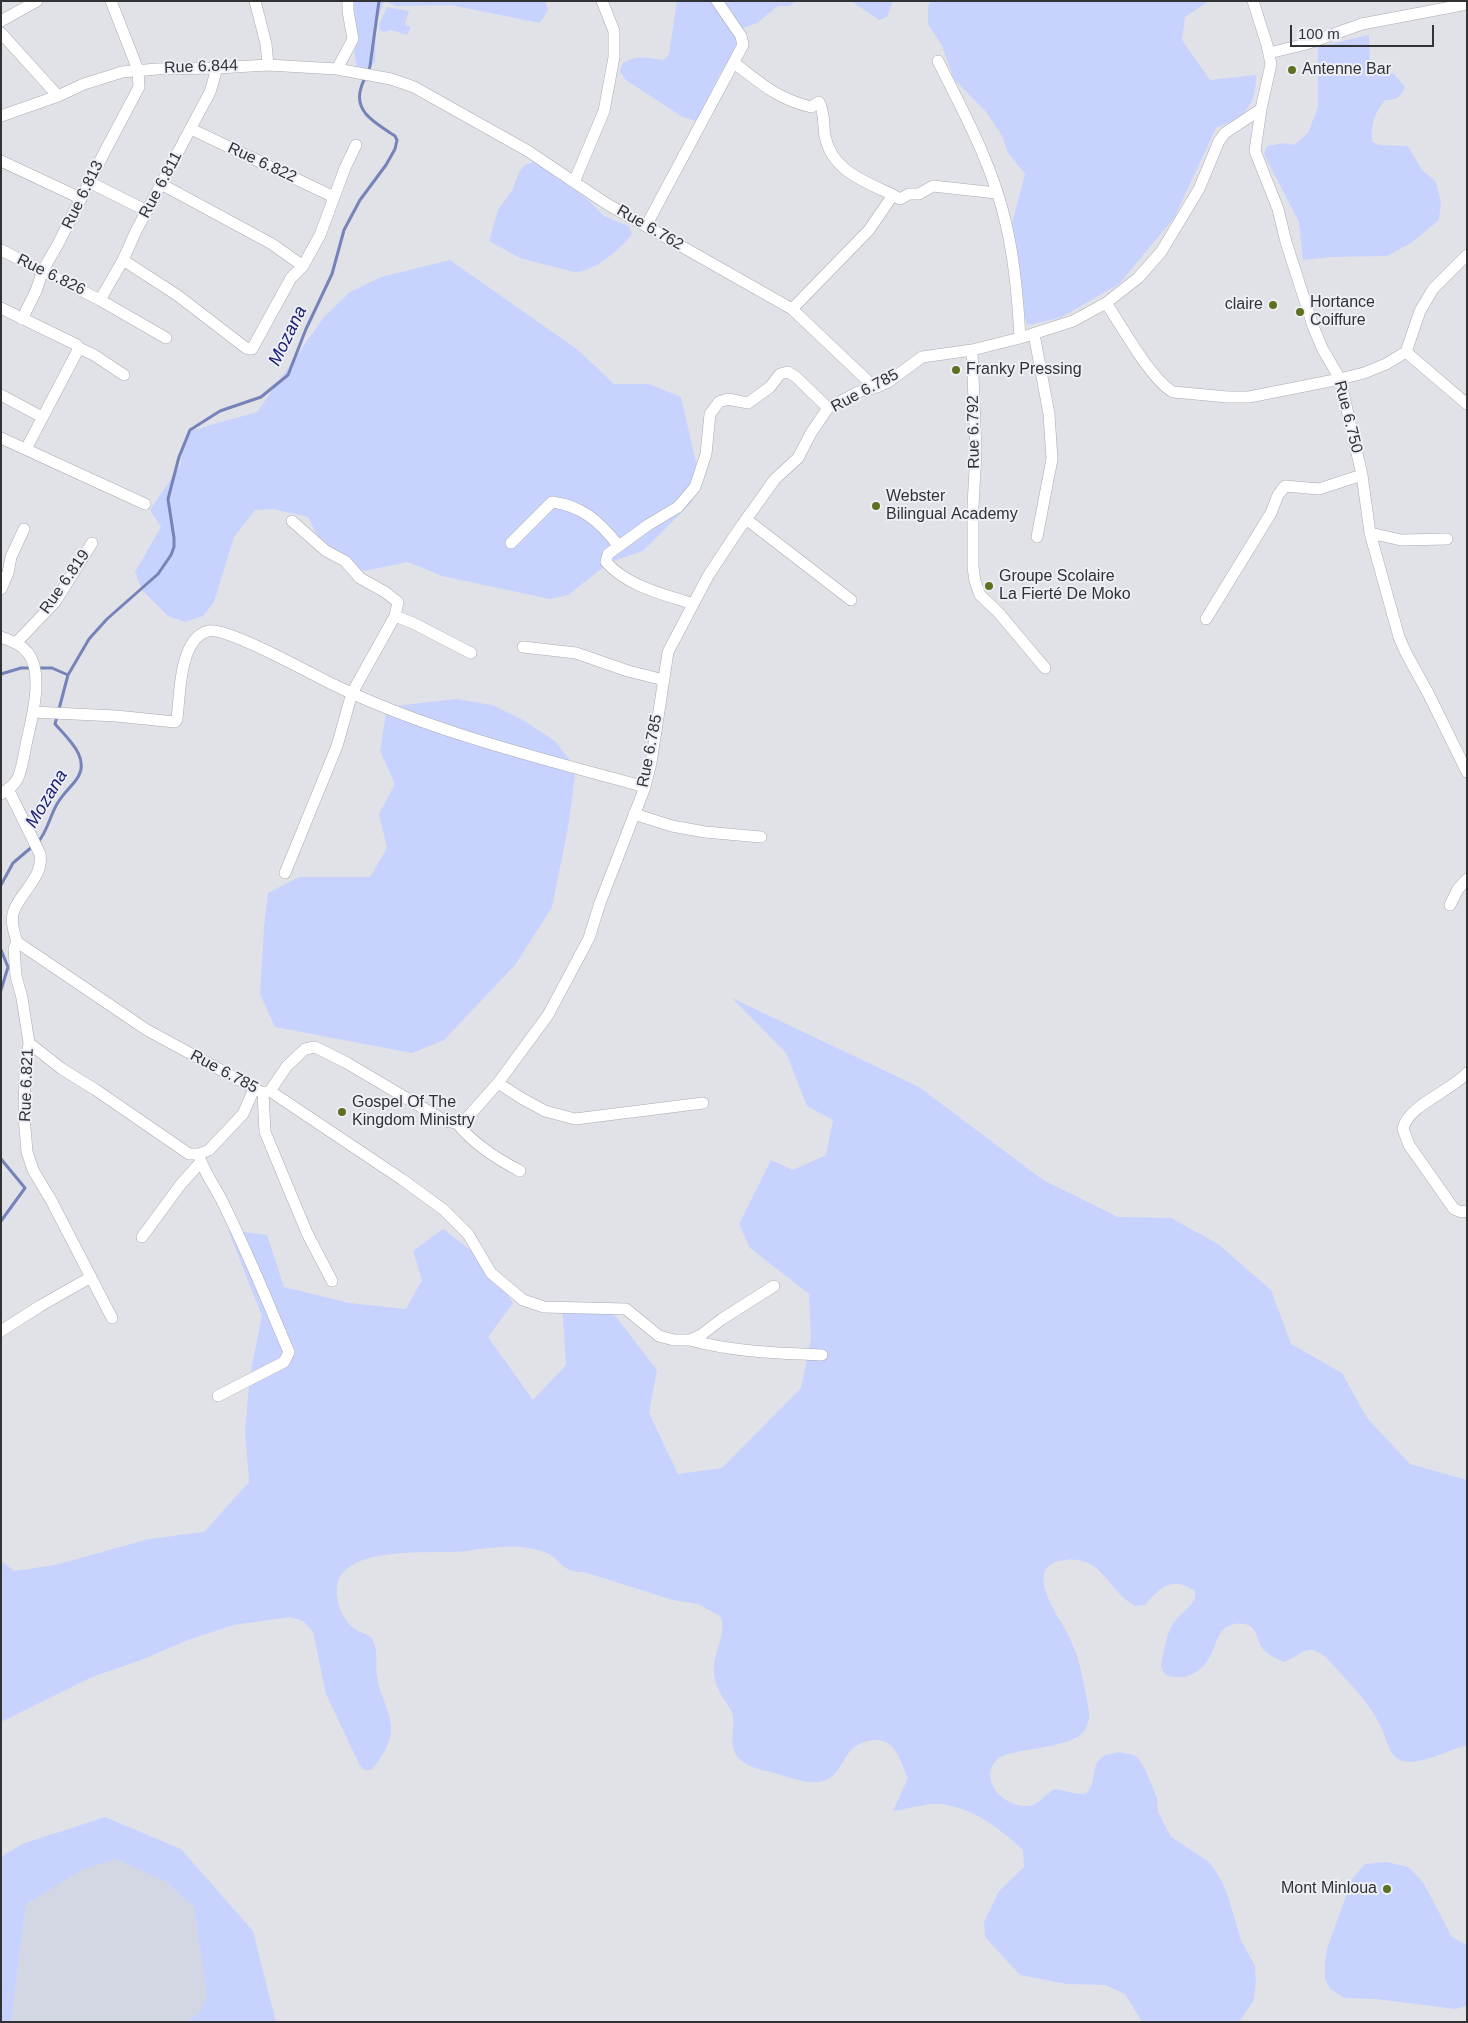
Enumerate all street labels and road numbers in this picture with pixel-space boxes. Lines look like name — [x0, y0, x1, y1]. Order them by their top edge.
street label: Rue 6.844 — [164, 56, 238, 78]
street label: Rue 6.822 — [224, 139, 300, 187]
street label: Rue 6.811 — [135, 148, 187, 222]
street label: Rue 6.813 — [58, 158, 108, 232]
street label: Rue 6.762 — [613, 201, 687, 255]
street label: Rue 6.826 — [14, 250, 88, 300]
street label: Rue 6.785 — [828, 365, 902, 417]
street label: Rue 6.750 — [1330, 379, 1366, 455]
street label: Rue 6.792 — [964, 395, 984, 469]
street label: Rue 6.819 — [36, 546, 94, 618]
street label: Rue 6.785 — [634, 713, 666, 789]
street label: Rue 6.785 — [187, 1046, 261, 1098]
street label: Rue 6.821 — [16, 1048, 38, 1122]

